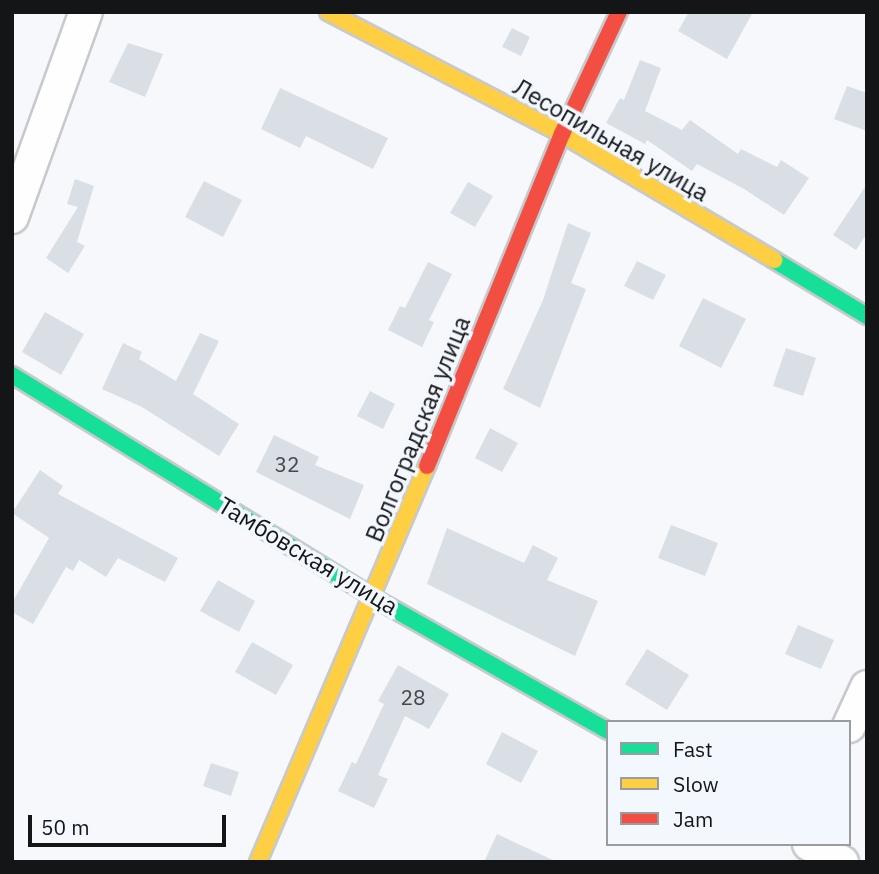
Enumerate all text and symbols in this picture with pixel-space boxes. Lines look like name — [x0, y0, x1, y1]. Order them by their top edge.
street label: Лесопильная улица — [508, 72, 714, 208]
street label: Волгоградская улица — [360, 312, 476, 546]
house number: 32 — [274, 451, 300, 477]
street label: Тамбовская улица — [213, 491, 403, 621]
house number: 28 — [400, 684, 426, 710]
legend — [606, 720, 851, 846]
text: Fast — [673, 735, 713, 763]
text: Slow — [673, 770, 719, 798]
scale bar — [32, 800, 229, 844]
text: Jam — [673, 805, 713, 833]
text: 50 m — [41, 813, 90, 841]

